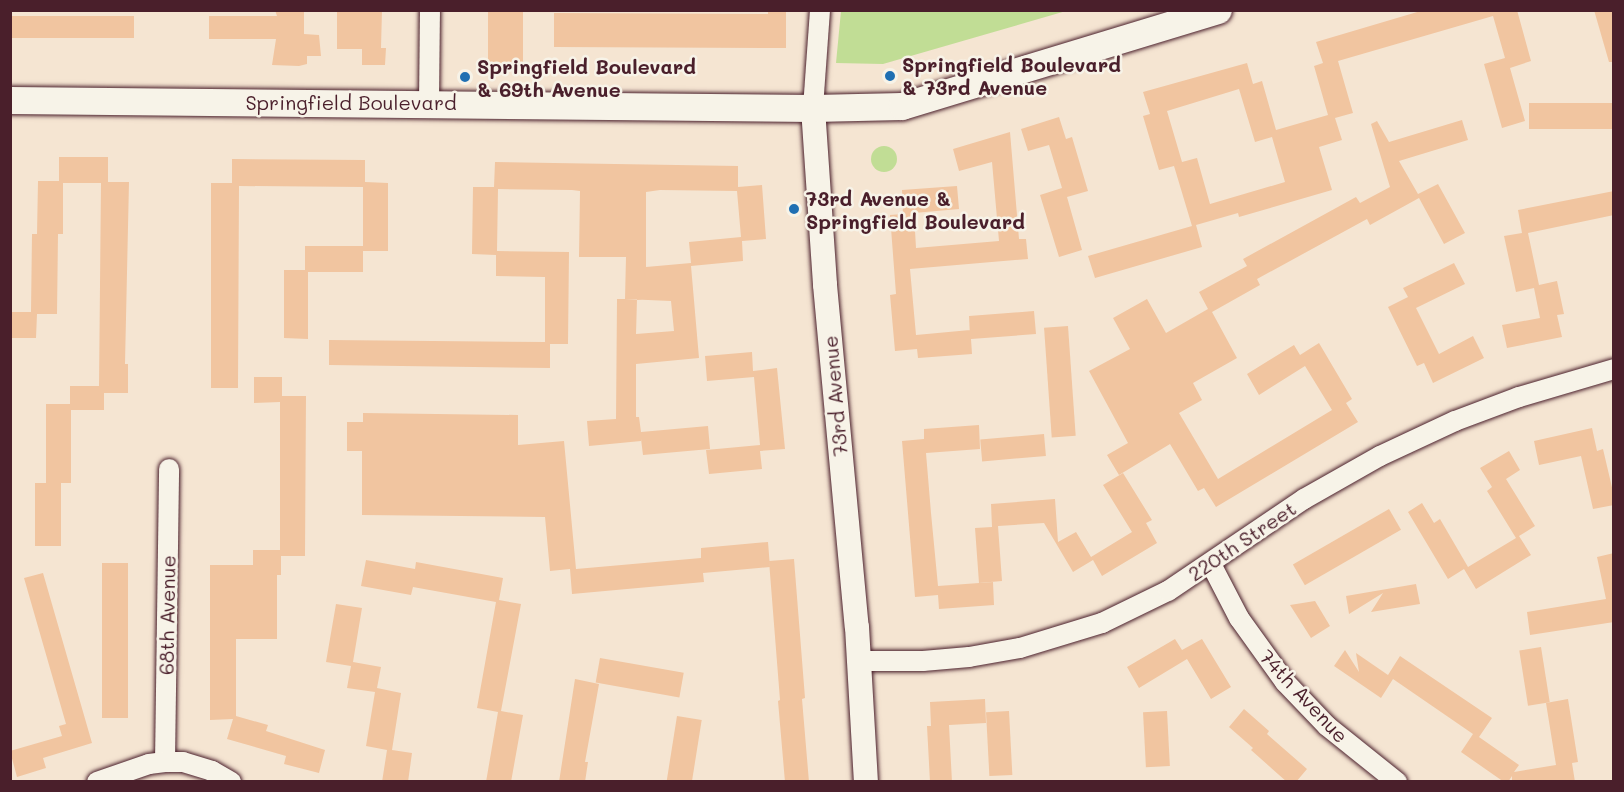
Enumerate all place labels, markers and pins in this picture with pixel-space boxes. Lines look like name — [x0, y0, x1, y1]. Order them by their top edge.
place label: Springfield Boulevard & 73rd Avenue — [902, 52, 1121, 99]
place label: Springfield Boulevard & 69th Avenue — [477, 54, 696, 101]
marker: Springfield Boulevard & 73rd Avenue — [883, 69, 897, 83]
marker: Springfield Boulevard & 69th Avenue — [458, 70, 472, 84]
place label: 73rd Avenue & Springfield Boulevard — [806, 186, 1025, 233]
marker: 73rd Avenue & Springfield Boulevard — [787, 202, 801, 216]

